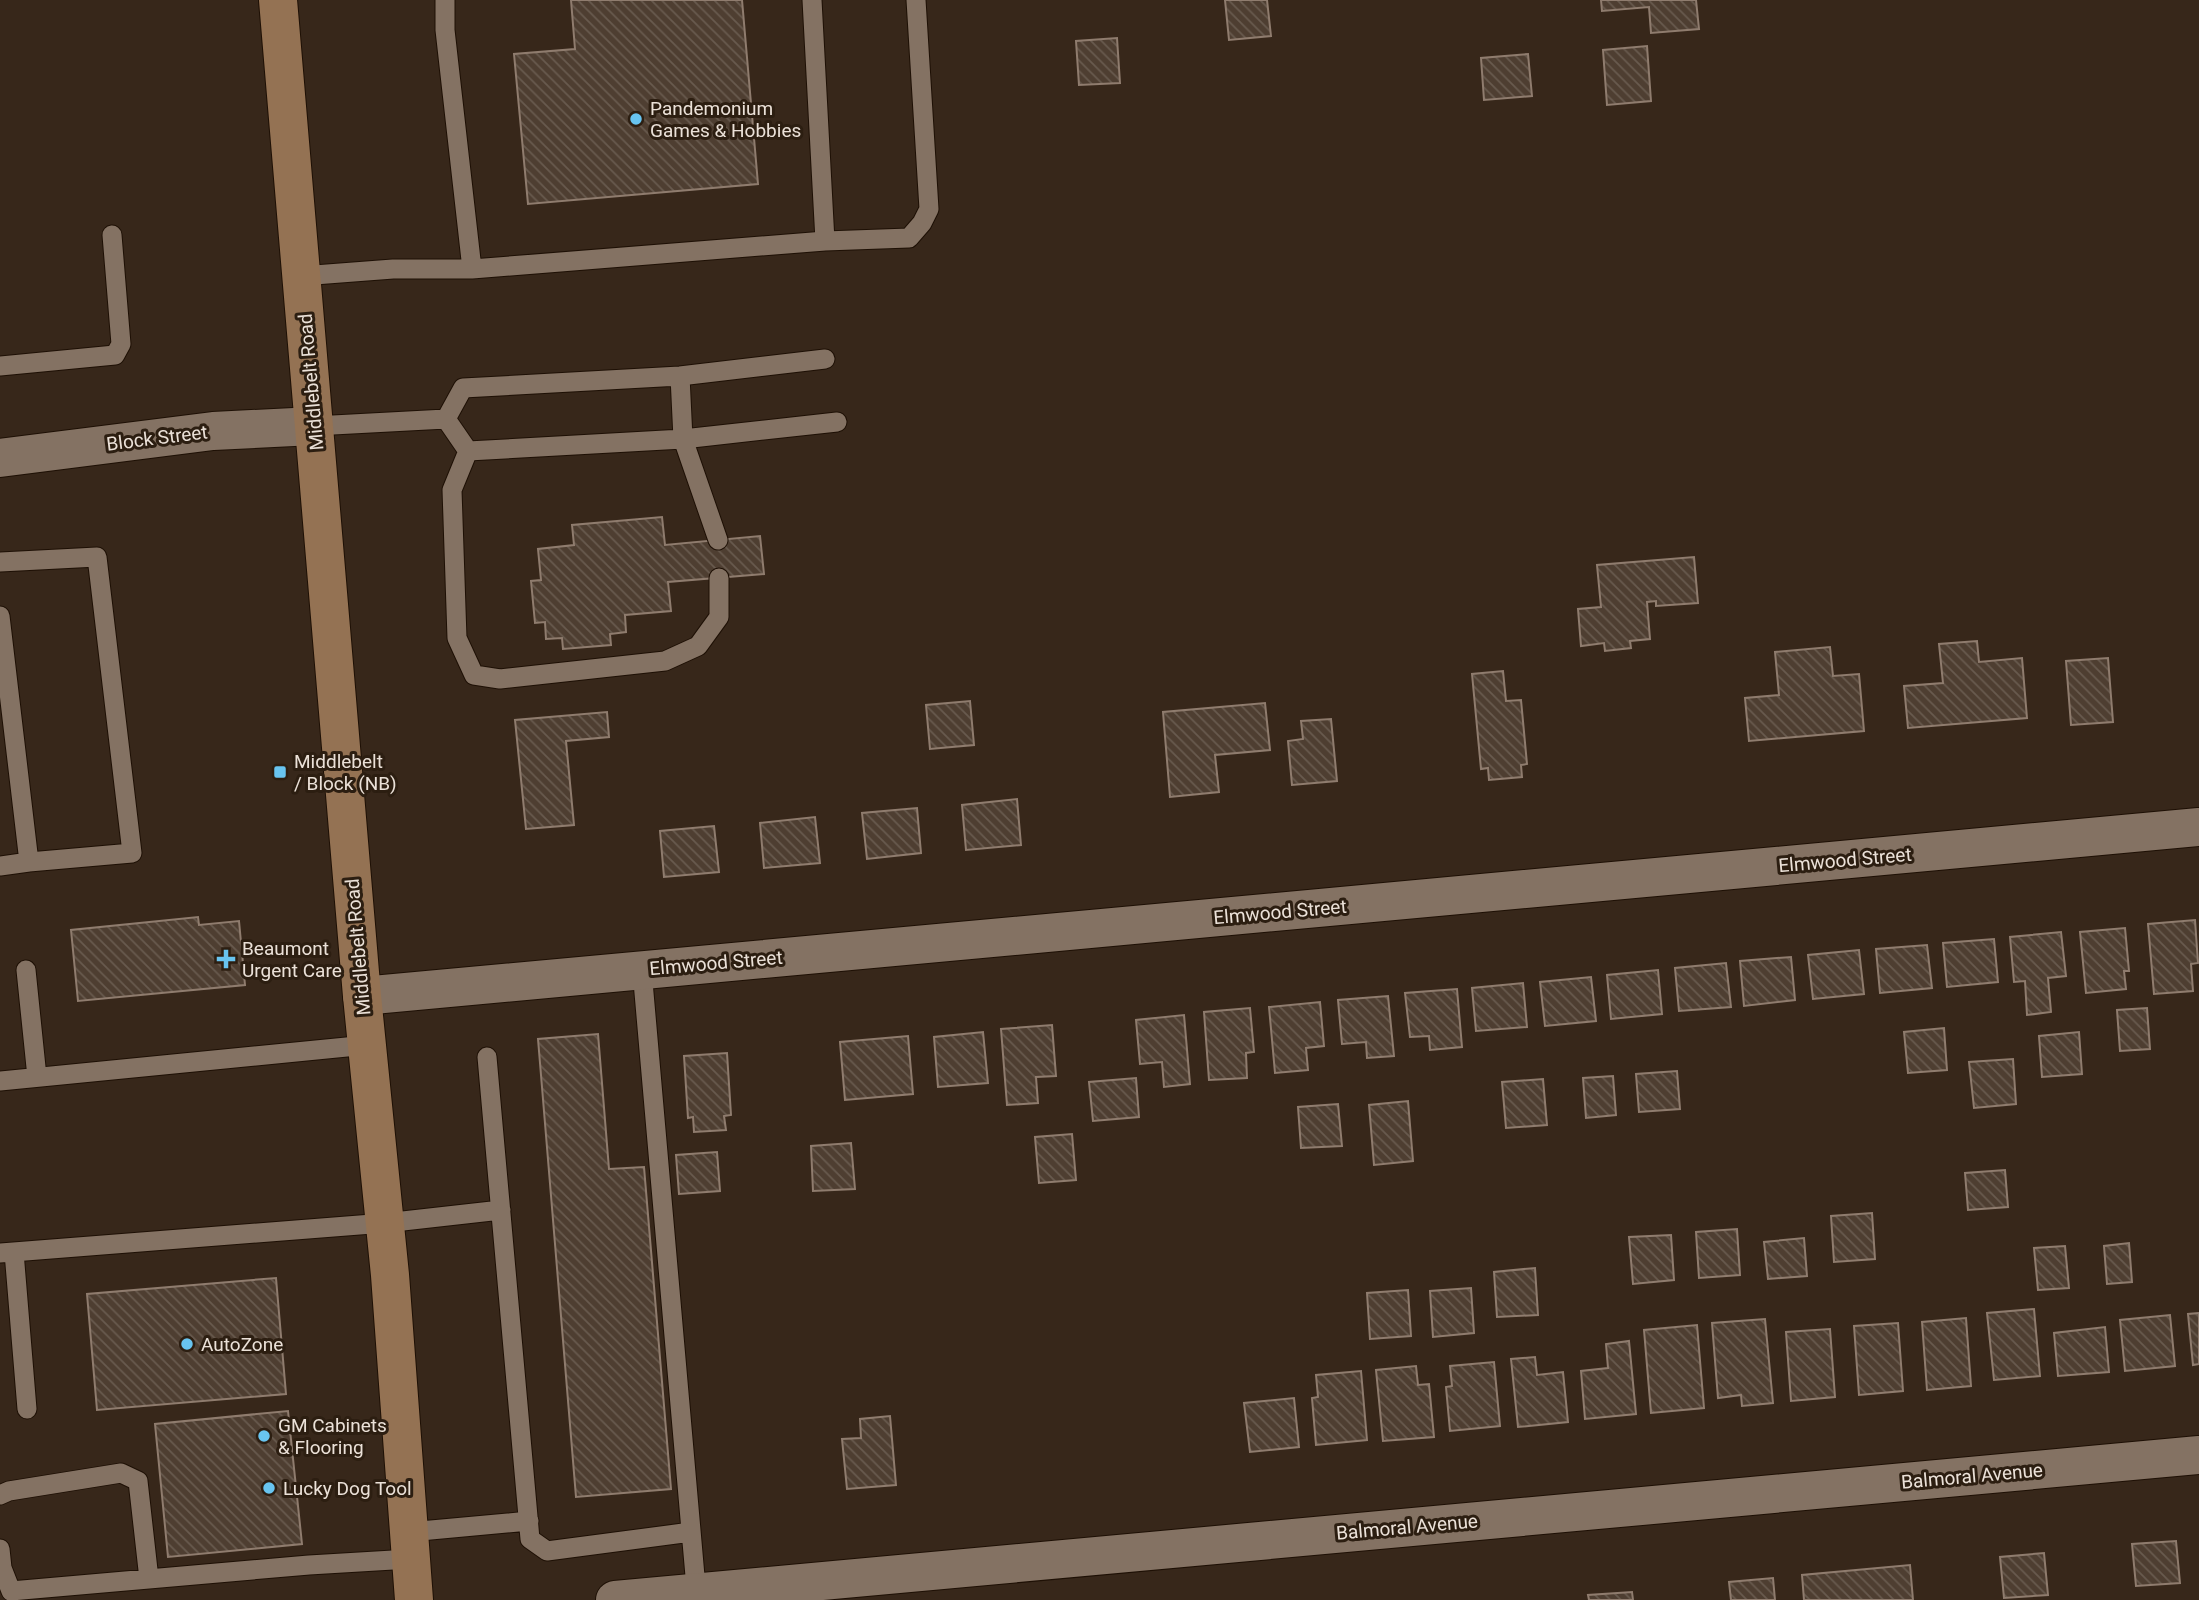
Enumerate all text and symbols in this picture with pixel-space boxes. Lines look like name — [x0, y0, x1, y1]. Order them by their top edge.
place label: Pandemonium Games & Hobbies — [650, 97, 801, 142]
marker: Pandemonium Games & Hobbies — [628, 111, 644, 127]
street label: Middlebelt Road — [294, 313, 328, 451]
street label: Block Street — [105, 420, 209, 456]
place label: Middlebelt / Block (NB) — [294, 750, 397, 795]
marker: Middlebelt / Block (NB) — [272, 764, 288, 780]
street label: Elmwood Street — [1777, 843, 1913, 877]
street label: Middlebelt Road — [341, 878, 375, 1016]
street label: Elmwood Street — [1212, 895, 1348, 929]
place label: Beaumont Urgent Care — [242, 937, 342, 982]
street label: Elmwood Street — [648, 946, 784, 980]
marker: Beaumont Urgent Care — [216, 949, 236, 969]
place label: AutoZone — [201, 1333, 283, 1356]
marker: AutoZone — [179, 1336, 195, 1352]
place label: GM Cabinets & Flooring — [278, 1414, 387, 1459]
marker: GM Cabinets & Flooring — [256, 1428, 272, 1444]
street label: Balmoral Avenue — [1900, 1458, 2044, 1494]
place label: Lucky Dog Tool — [283, 1477, 412, 1500]
marker: Lucky Dog Tool — [261, 1480, 277, 1496]
street label: Balmoral Avenue — [1335, 1509, 1479, 1545]

